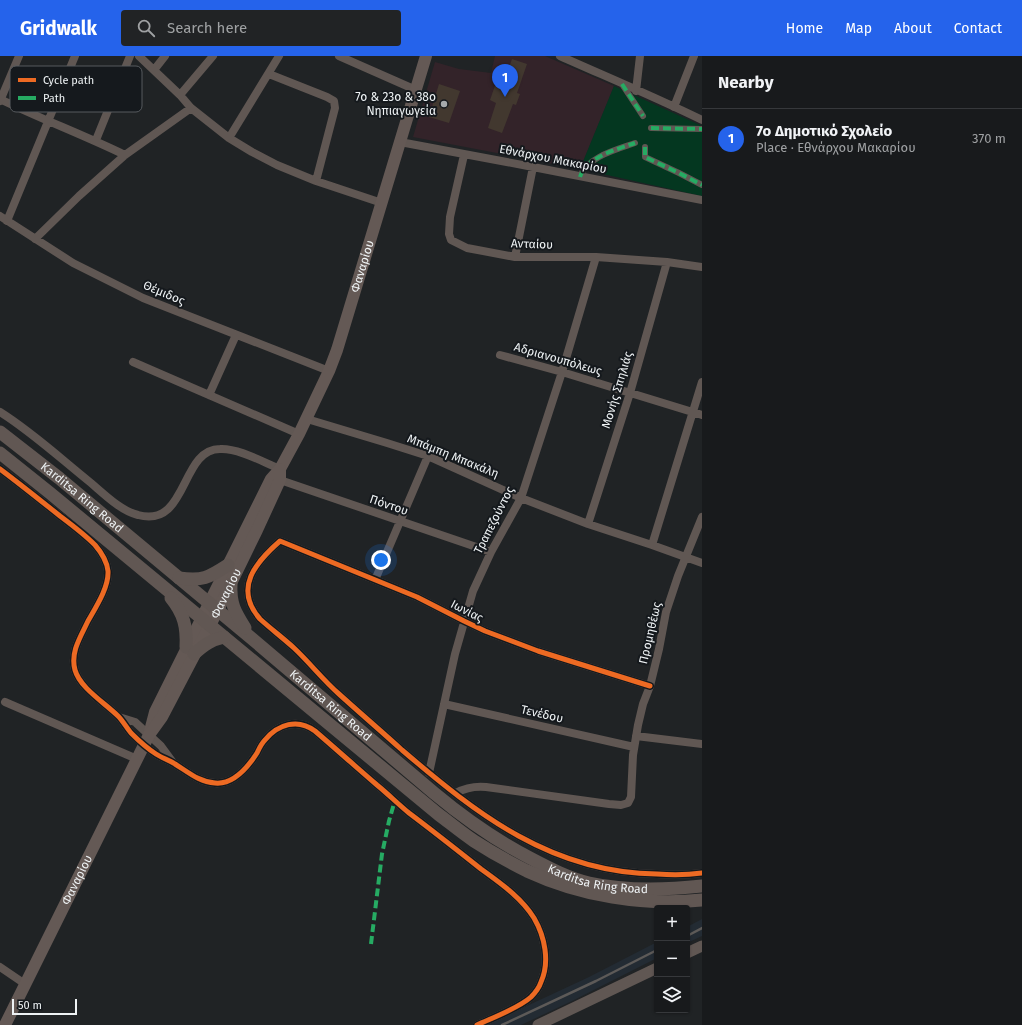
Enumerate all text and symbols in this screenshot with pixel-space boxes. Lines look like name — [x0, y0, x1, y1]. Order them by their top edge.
search box — [121, 10, 401, 46]
text: Gridwalk — [20, 17, 97, 40]
icon: search — [135, 17, 157, 39]
text: Search here — [167, 19, 247, 37]
text: Home — [786, 20, 823, 37]
text: Map — [845, 20, 872, 37]
text: About — [894, 20, 932, 37]
text: Contact — [954, 20, 1002, 37]
pin: 1 — [492, 64, 518, 97]
legend — [10, 66, 142, 112]
text: Nearby — [718, 72, 773, 93]
text: Cycle path — [43, 74, 94, 87]
place label: 7ο & 23ο & 38ο Νηπιαγωγεία — [355, 90, 436, 118]
text: Path — [43, 92, 65, 105]
marker: 7ο & 23ο & 38ο Νηπιαγωγεία — [439, 99, 449, 109]
text: 7ο Δημοτικό Σχολείο — [756, 122, 892, 140]
text: 1 — [728, 131, 734, 146]
text: 370 m — [972, 131, 1006, 146]
text: Place · Εθνάρχου Μακαρίου — [756, 140, 916, 155]
street label: Εθνάρχου Μακαρίου — [498, 142, 608, 176]
street label: Ανταίου — [511, 236, 553, 252]
street label: Φαναρίου — [348, 238, 377, 294]
street label: Θέμιδος — [141, 278, 187, 308]
street label: Αδριανουπόλεως — [512, 340, 604, 378]
street label: Μονής Σπηλιάς — [599, 349, 635, 430]
street label: Μπάμπη Μπακάλη — [405, 431, 501, 481]
street label: Karditsa Ring Road — [38, 459, 126, 536]
street label: Τραπεζούντος — [471, 484, 517, 556]
street label: Πόντου — [368, 492, 410, 518]
your location — [371, 550, 391, 570]
street label: Φαναρίου — [208, 566, 244, 621]
street label: Ιωνίας — [448, 597, 486, 625]
street label: Προμηθέως — [636, 600, 664, 665]
street label: Karditsa Ring Road — [287, 667, 374, 744]
street label: Τενέδου — [519, 702, 565, 726]
street label: Φαναρίου — [59, 852, 95, 907]
street label: Karditsa Ring Road — [546, 861, 648, 896]
map controls — [654, 905, 690, 1013]
button: + — [654, 905, 690, 941]
button: − — [654, 941, 690, 977]
button: layers — [654, 977, 690, 1013]
scale bar — [12, 997, 77, 1016]
text: 50 m — [18, 999, 42, 1012]

